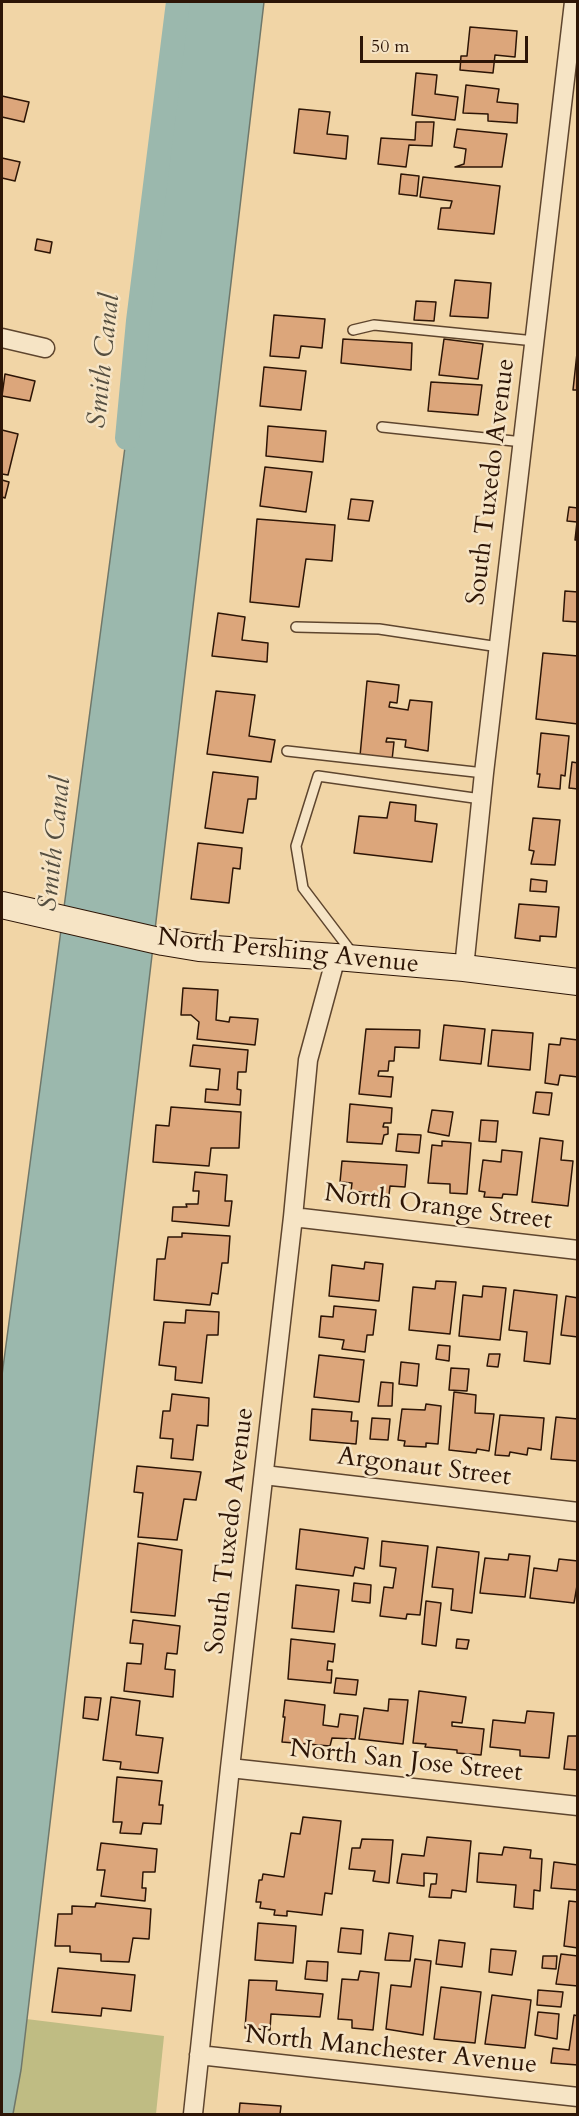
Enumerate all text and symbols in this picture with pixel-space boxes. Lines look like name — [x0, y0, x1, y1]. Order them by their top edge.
scale bar — [363, 24, 531, 62]
text: 50 m — [371, 34, 410, 59]
water label: Smith Canal — [82, 292, 128, 430]
street label: South Tuxedo Avenue — [461, 357, 523, 607]
water label: Smith Canal — [33, 775, 79, 913]
street label: North Pershing Avenue — [156, 923, 420, 981]
street label: North Orange Street — [322, 1179, 554, 1237]
street label: South Tuxedo Avenue — [200, 1406, 262, 1656]
street label: Argonaut Street — [335, 1442, 513, 1494]
street label: North San Jose Street — [288, 1734, 524, 1790]
street label: North Manchester Avenue — [244, 2020, 538, 2082]

